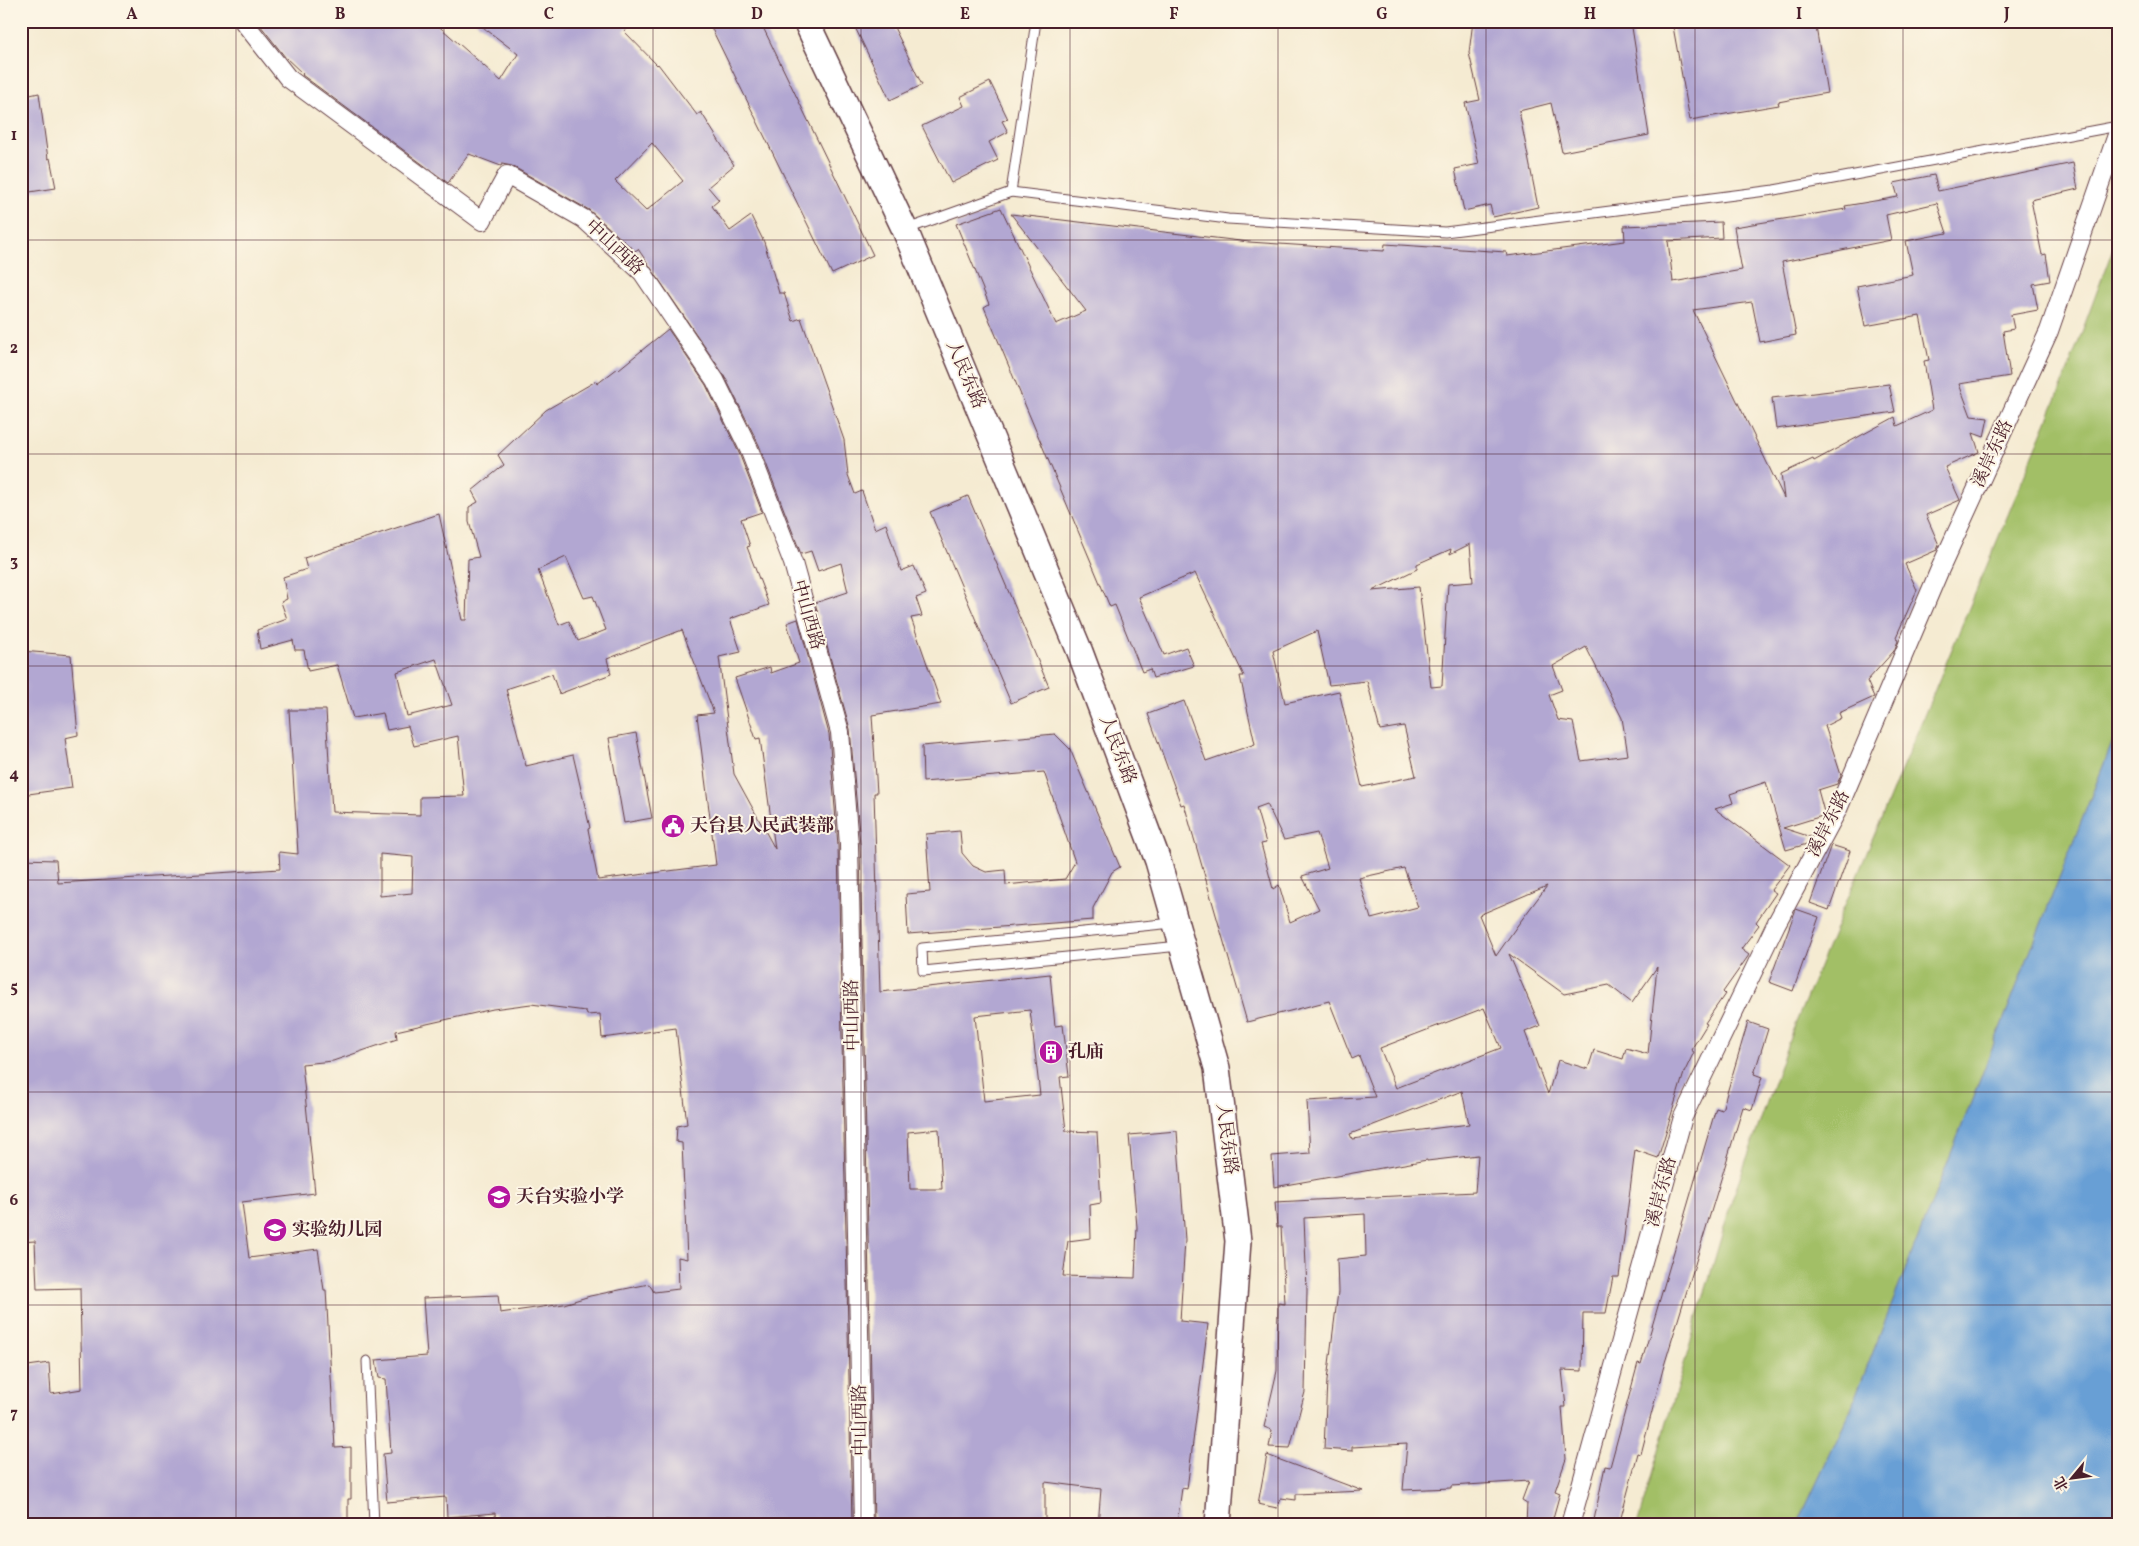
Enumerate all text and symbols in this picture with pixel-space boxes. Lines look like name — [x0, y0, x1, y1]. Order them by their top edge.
text: A — [126, 4, 138, 26]
text: B — [335, 4, 346, 26]
text: C — [544, 4, 554, 26]
text: D — [751, 4, 763, 26]
text: E — [960, 4, 970, 26]
text: F — [1169, 4, 1179, 26]
text: G — [1376, 4, 1388, 26]
text: H — [1584, 4, 1596, 26]
text: I — [1796, 4, 1802, 26]
text: J — [2003, 4, 2010, 26]
text: 1 — [11, 125, 17, 147]
street label: 中山西路 — [579, 214, 649, 282]
street label: 人民东路 — [939, 337, 991, 413]
text: 2 — [10, 338, 18, 360]
street label: 溪岸东路 — [1966, 416, 2020, 492]
text: 3 — [10, 551, 18, 573]
street label: 中山西路 — [785, 577, 829, 653]
street label: 人民东路 — [1092, 712, 1142, 788]
text: 4 — [9, 764, 19, 786]
street label: 溪岸东路 — [1802, 786, 1856, 862]
public building icon: 天台县人民武装部 — [660, 813, 686, 839]
place label: 天台县人民武装部 — [690, 814, 834, 839]
text: 5 — [10, 977, 18, 999]
street label: 中山西路 — [840, 979, 866, 1051]
building icon: 孔庙 — [1038, 1039, 1064, 1065]
place label: 孔庙 — [1068, 1040, 1104, 1065]
street label: 人民东路 — [1209, 1102, 1243, 1176]
street label: 溪岸东路 — [1641, 1154, 1683, 1230]
school or university icon: 天台实验小学 — [486, 1184, 512, 1210]
place label: 天台实验小学 — [516, 1185, 624, 1210]
text: 6 — [10, 1190, 19, 1212]
school or university icon: 实验幼儿园 — [262, 1217, 288, 1243]
place label: 实验幼儿园 — [292, 1218, 382, 1243]
street label: 中山西路 — [848, 1384, 874, 1456]
text: 7 — [10, 1403, 18, 1425]
north arrow — [2046, 1454, 2096, 1504]
text: 北 — [2050, 1473, 2074, 1494]

